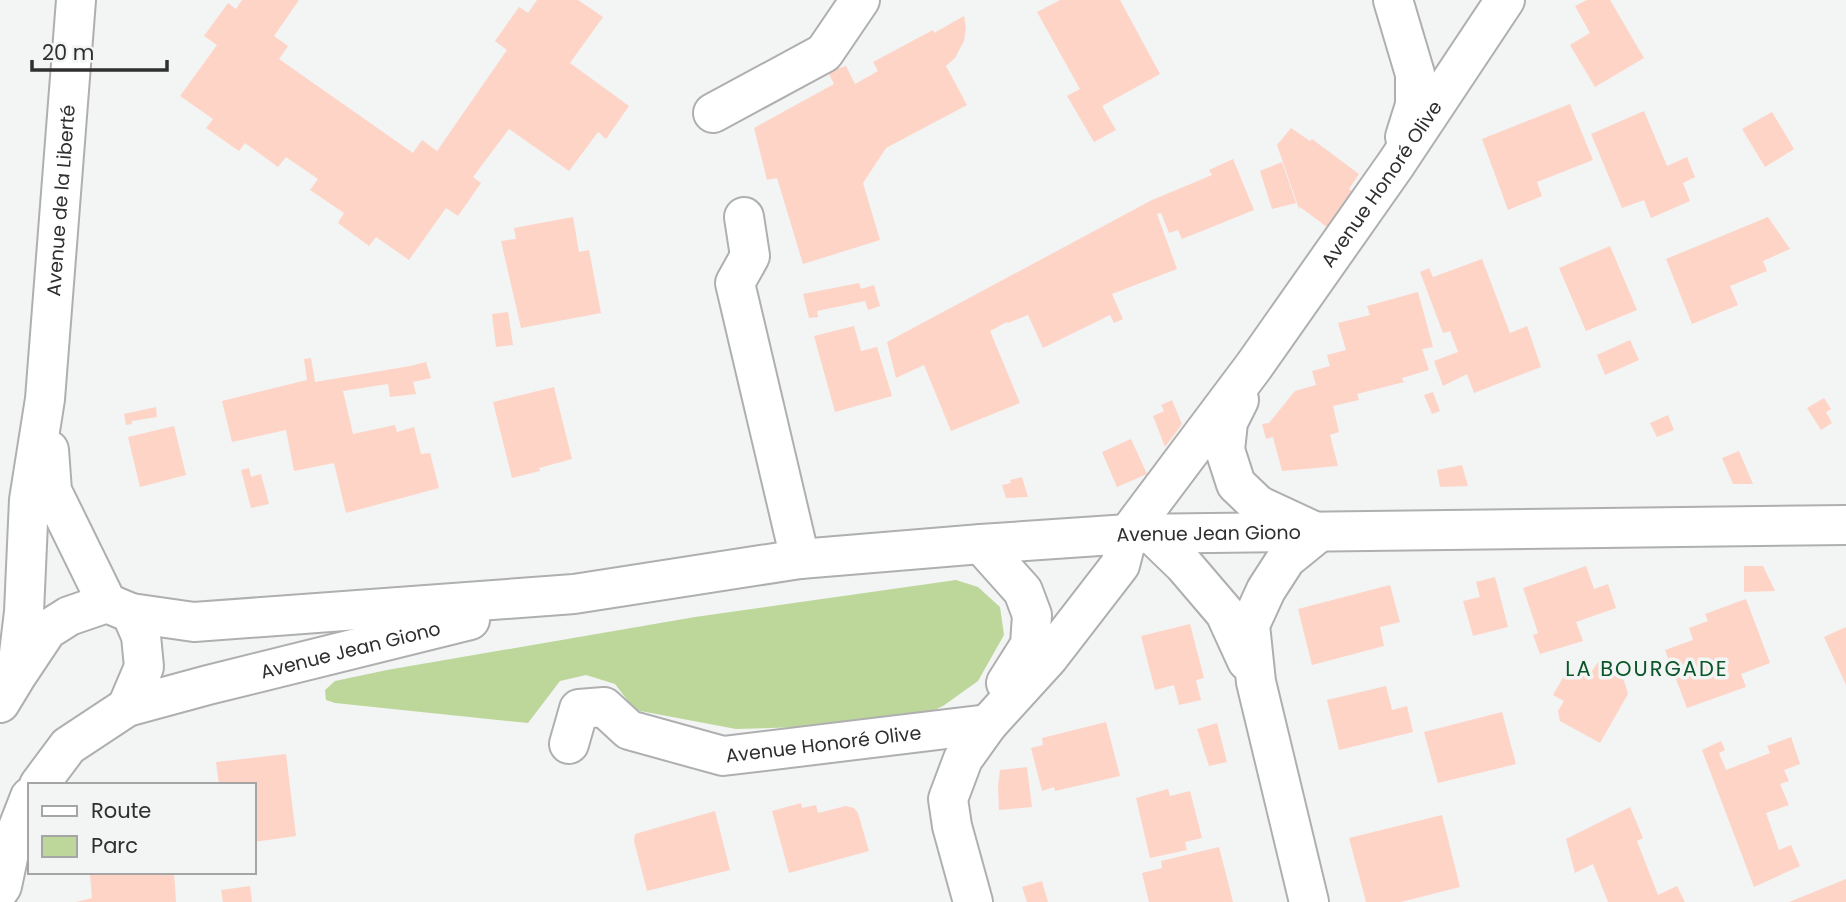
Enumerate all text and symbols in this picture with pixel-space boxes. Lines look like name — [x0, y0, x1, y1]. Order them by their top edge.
scale bar — [32, 28, 166, 72]
text: 20 m — [42, 38, 95, 67]
street label: Avenue Honoré Olive — [1315, 95, 1449, 273]
street label: Avenue de la Liberté — [40, 104, 82, 297]
street label: Avenue Jean Giono — [1116, 519, 1301, 549]
street label: Avenue Jean Giono — [258, 615, 443, 685]
district label: LA BOURGADE — [1565, 654, 1729, 683]
street label: Avenue Honoré Olive — [724, 719, 923, 770]
legend — [28, 783, 256, 874]
text: Route — [91, 796, 151, 825]
text: Parc — [91, 831, 138, 860]

